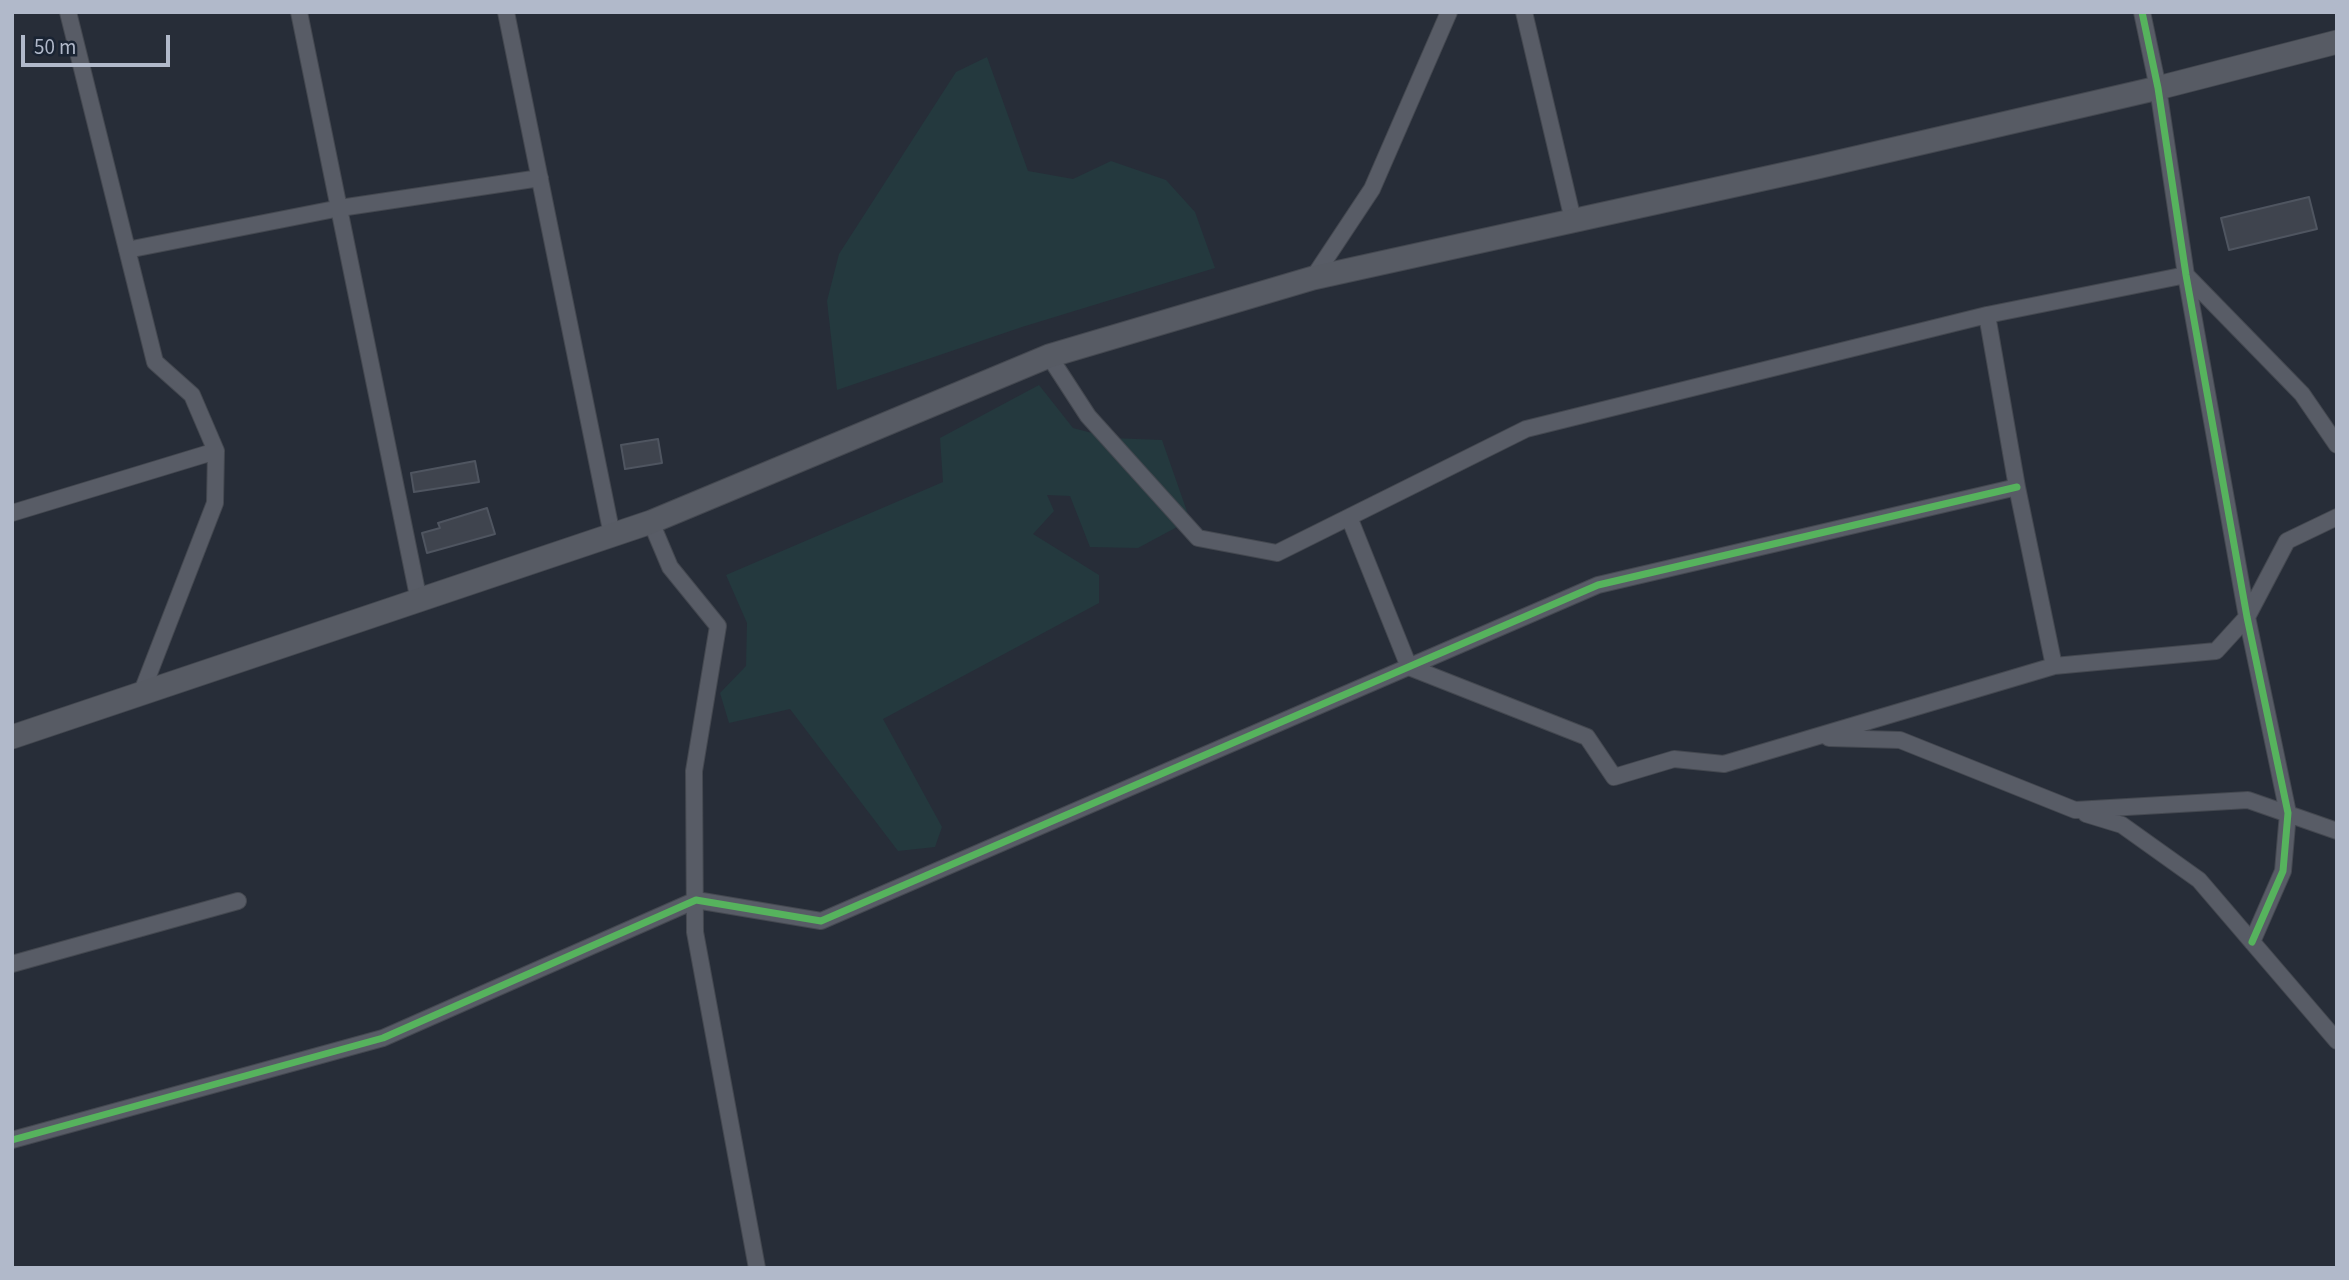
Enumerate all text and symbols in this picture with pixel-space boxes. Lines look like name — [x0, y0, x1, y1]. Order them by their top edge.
scale bar — [24, 21, 173, 65]
text: 50 m — [34, 32, 76, 62]

